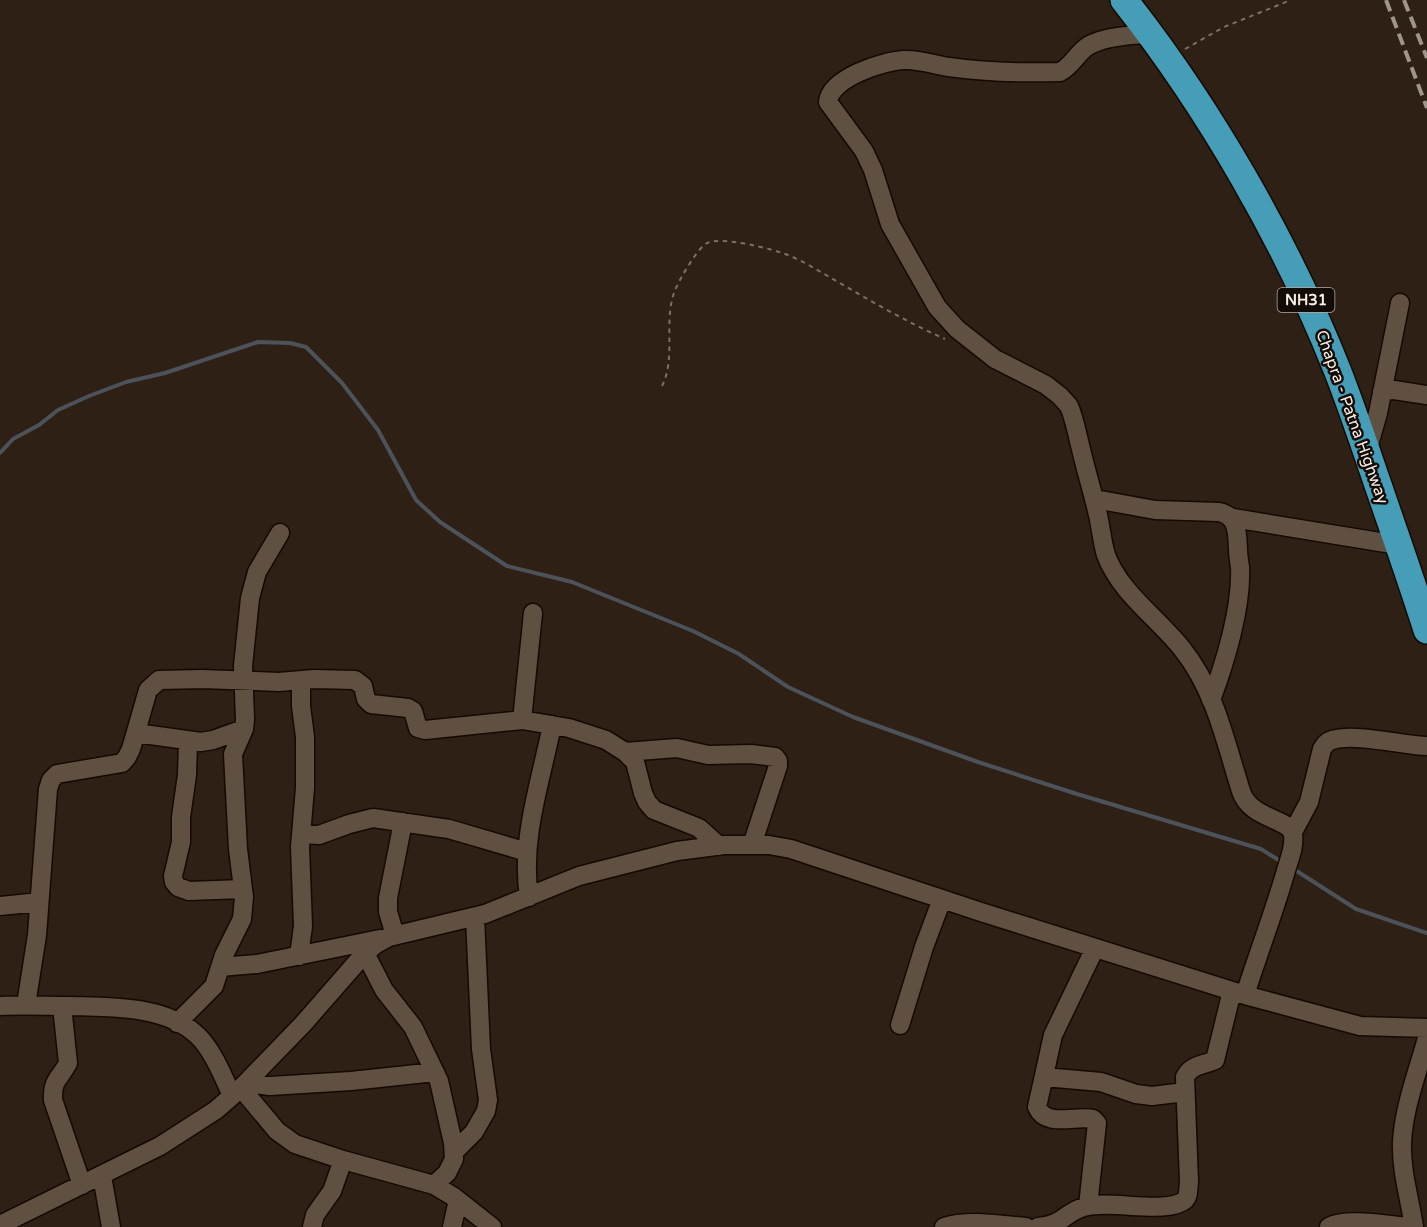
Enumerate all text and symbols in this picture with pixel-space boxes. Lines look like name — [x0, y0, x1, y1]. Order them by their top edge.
road number: NH31 — [1278, 288, 1334, 312]
street label: Chapra - Patna Highway — [1311, 327, 1393, 507]

